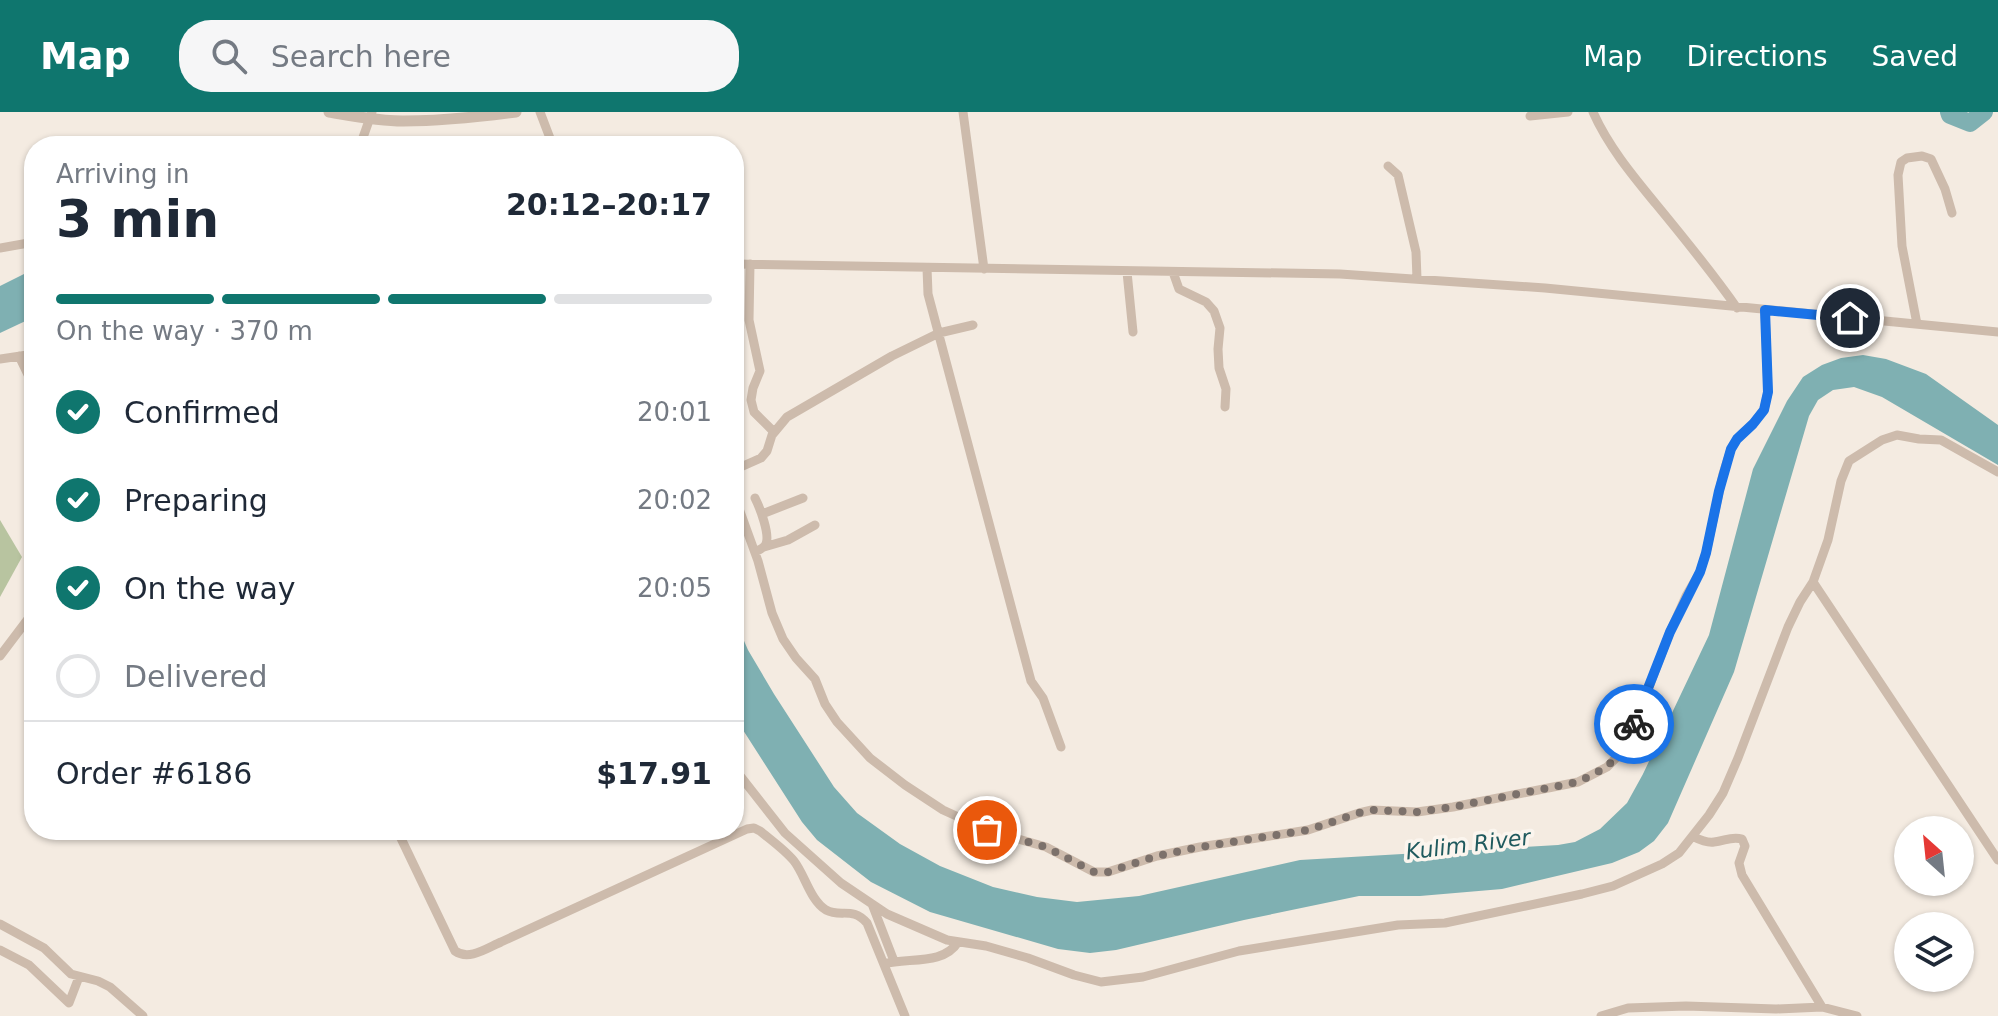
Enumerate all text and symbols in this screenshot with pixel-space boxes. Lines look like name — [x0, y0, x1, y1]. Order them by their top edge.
search box — [179, 20, 739, 92]
text: Map — [40, 34, 131, 78]
icon: search — [207, 34, 251, 78]
text: Search here — [271, 39, 451, 74]
text: Map — [1583, 40, 1642, 73]
text: Directions — [1686, 40, 1827, 73]
text: Saved — [1871, 40, 1958, 73]
text: Arriving in — [56, 159, 190, 189]
text: 20:12–20:17 — [506, 187, 712, 222]
text: 3 min — [56, 189, 219, 249]
pin — [1816, 284, 1884, 352]
icon: home — [1828, 296, 1872, 340]
text: On the way · 370 m — [56, 316, 313, 346]
icon: check — [56, 390, 100, 434]
text: Confirmed — [124, 395, 280, 430]
text: 20:01 — [637, 397, 712, 427]
icon: check — [56, 478, 100, 522]
text: Preparing — [124, 483, 268, 518]
text: 20:02 — [637, 485, 712, 515]
icon: check — [56, 566, 100, 610]
text: On the way — [124, 571, 296, 606]
text: 20:05 — [637, 573, 712, 603]
text: Delivered — [124, 659, 268, 694]
courier — [1594, 684, 1674, 764]
icon: bike — [1612, 702, 1656, 746]
text: Order #6186 — [56, 756, 252, 791]
text: $17.91 — [596, 756, 712, 791]
pin — [953, 796, 1021, 864]
icon: bag — [965, 808, 1009, 852]
north arrow — [1894, 816, 1974, 896]
map controls — [1894, 816, 1974, 992]
water label: Kulim River — [1404, 824, 1534, 865]
button: layers — [1894, 912, 1974, 992]

